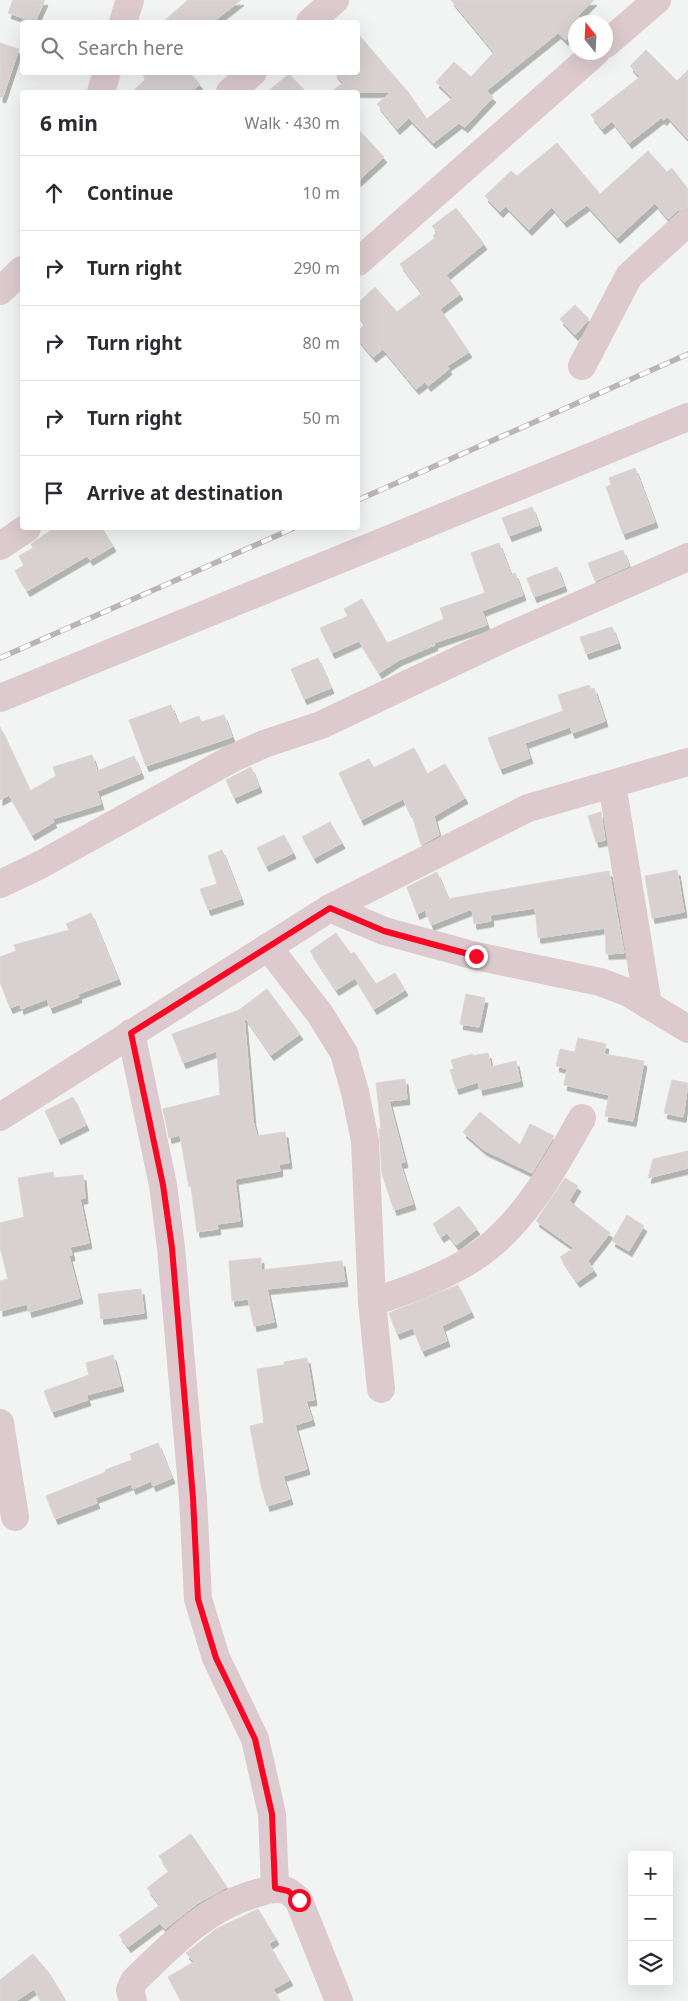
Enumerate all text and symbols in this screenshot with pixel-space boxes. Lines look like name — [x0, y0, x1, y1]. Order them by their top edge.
north arrow — [568, 15, 613, 60]
search box — [20, 20, 360, 75]
icon: search — [38, 34, 66, 62]
text: Search here — [78, 35, 184, 61]
text: 6 min — [40, 109, 98, 137]
text: Walk · 430 m — [245, 112, 340, 134]
icon: ahead — [40, 179, 68, 207]
text: Continue — [87, 180, 173, 206]
text: 10 m — [303, 182, 340, 204]
icon: right — [40, 254, 68, 282]
text: Turn right — [87, 255, 182, 281]
text: 290 m — [293, 257, 340, 279]
icon: right — [40, 329, 68, 357]
text: Turn right — [87, 330, 182, 356]
text: 80 m — [303, 332, 340, 354]
icon: right — [40, 404, 68, 432]
text: Turn right — [87, 405, 182, 431]
text: 50 m — [303, 407, 340, 429]
icon: arrive — [40, 479, 68, 507]
text: Arrive at destination — [87, 480, 283, 506]
route end — [465, 945, 488, 968]
map controls — [628, 1851, 673, 1986]
button: + — [628, 1851, 673, 1896]
route start — [288, 1889, 311, 1912]
button: − — [628, 1896, 673, 1941]
button: layers — [628, 1941, 673, 1986]

